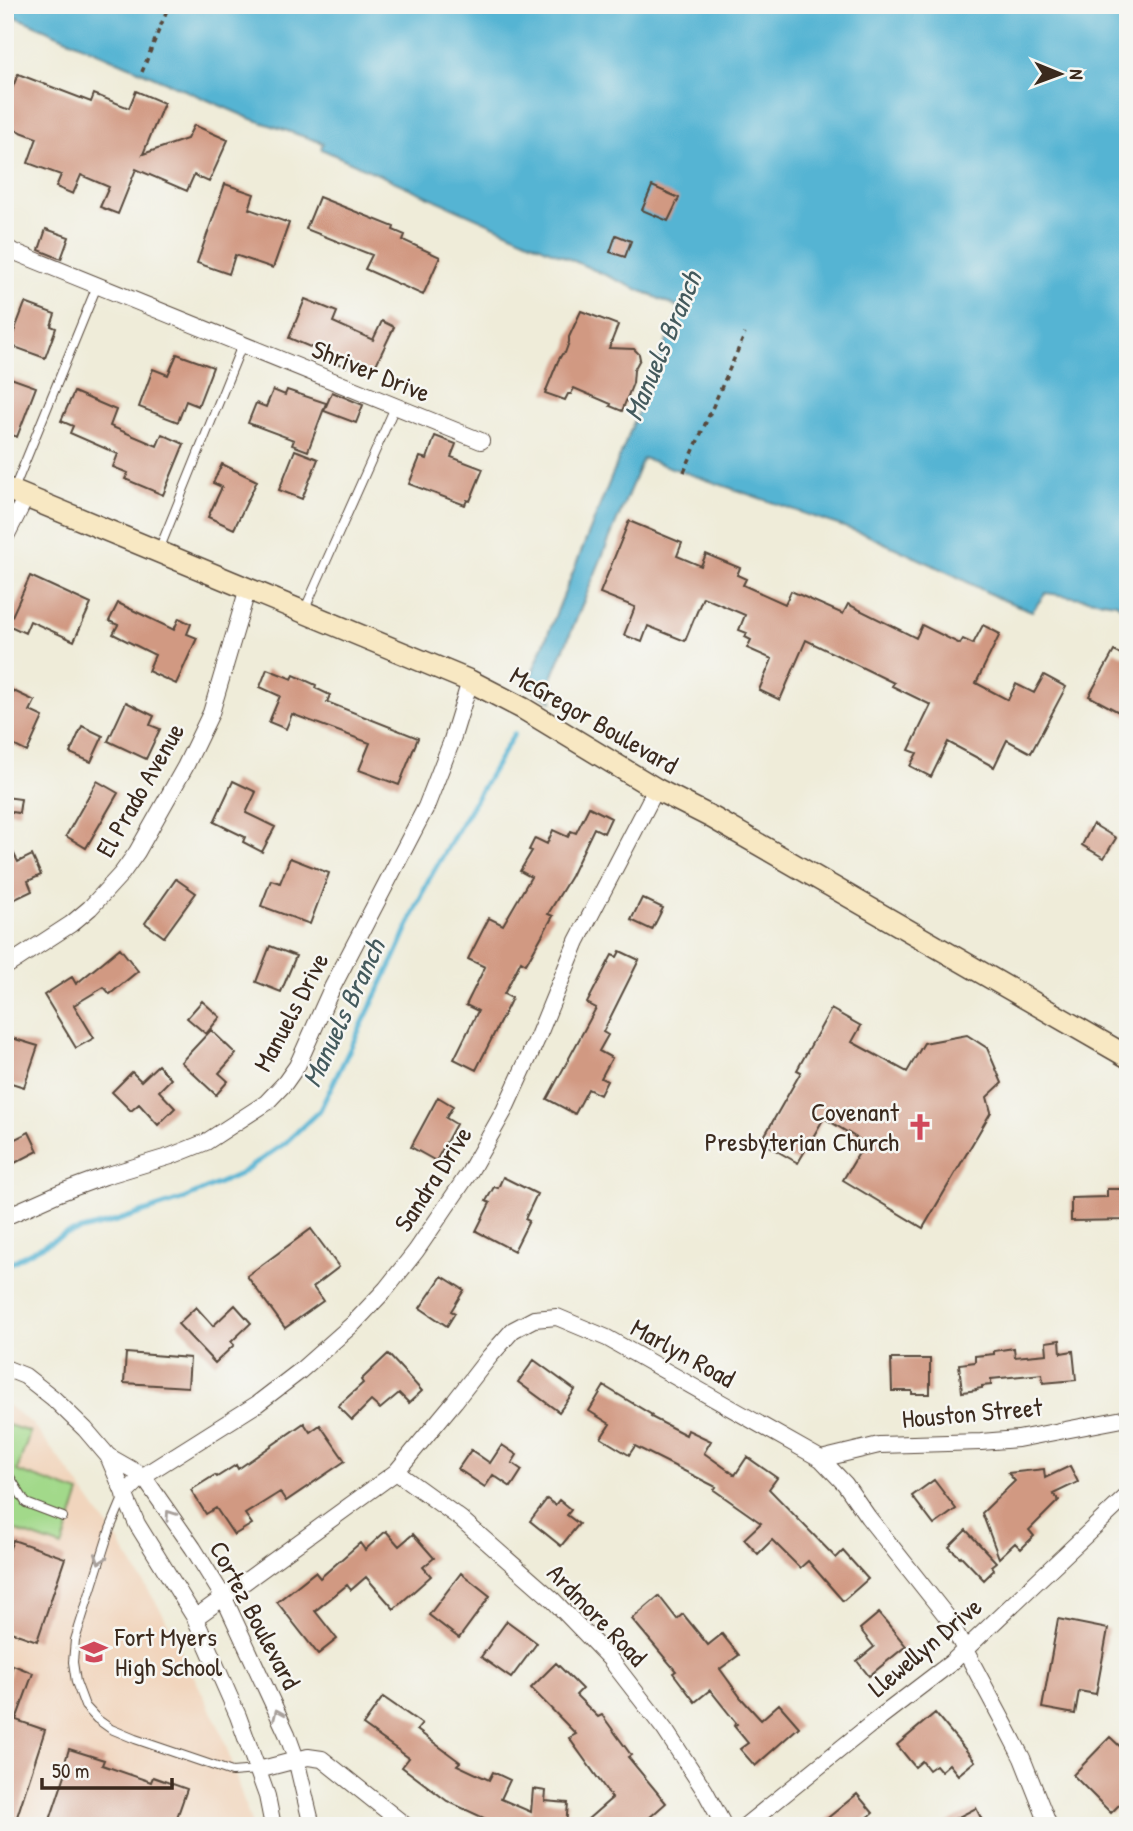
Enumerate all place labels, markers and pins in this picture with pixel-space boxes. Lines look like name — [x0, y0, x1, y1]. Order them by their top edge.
place label: Covenant Presbyterian Church — [705, 1094, 900, 1159]
church icon: Covenant Presbyterian Church — [905, 1112, 935, 1142]
place label: Fort Myers High School — [114, 1619, 222, 1684]
school or university icon: Fort Myers High School — [79, 1637, 109, 1667]

